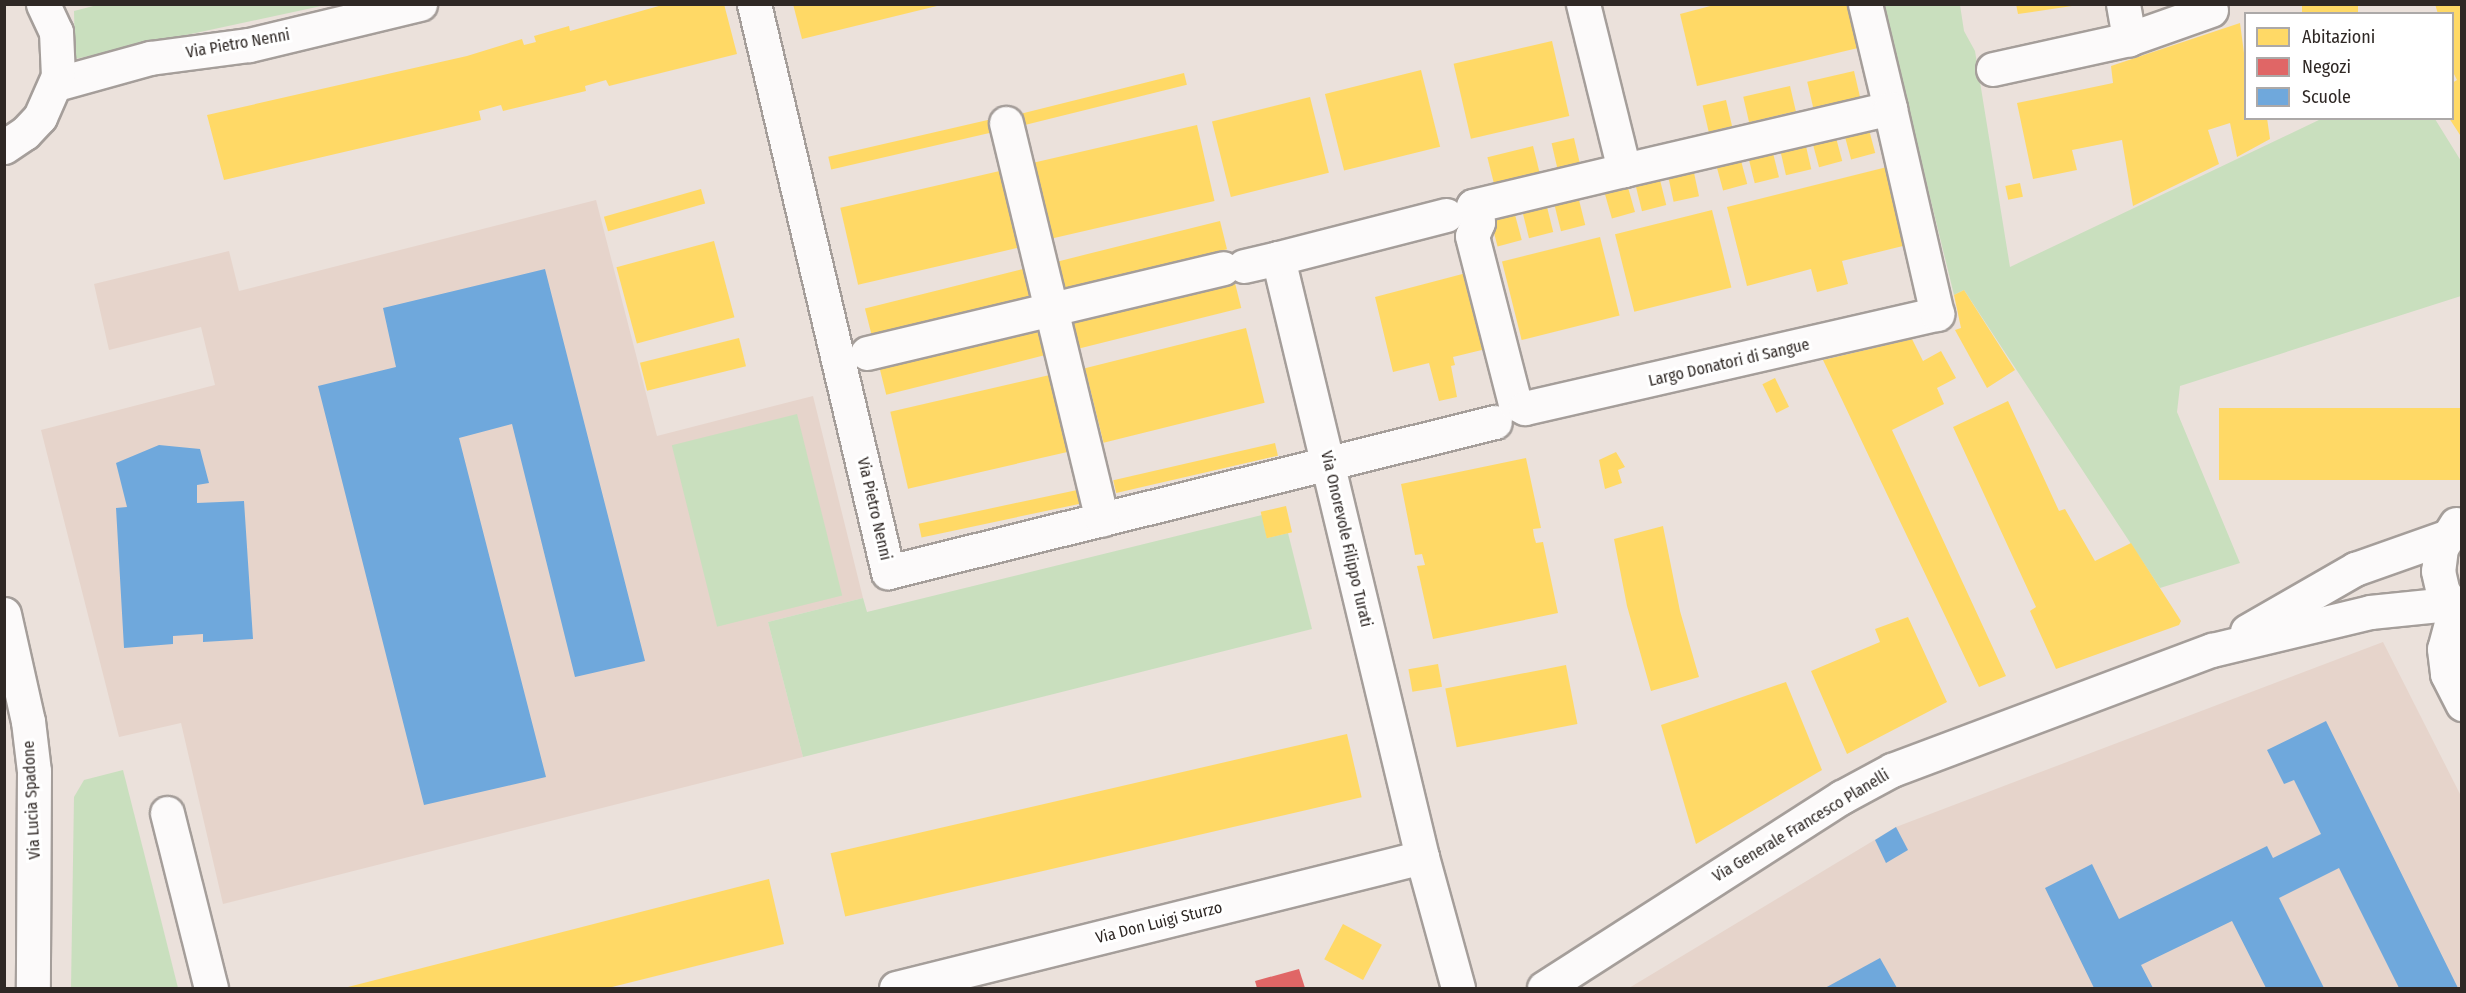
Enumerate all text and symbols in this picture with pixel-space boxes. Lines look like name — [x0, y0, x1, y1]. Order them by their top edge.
legend — [2244, 12, 2454, 120]
street label: Via Pietro Nenni — [185, 25, 291, 63]
text: Abitazioni — [2302, 26, 2375, 48]
text: Negozi — [2302, 56, 2351, 78]
text: Scuole — [2302, 86, 2351, 108]
street label: Largo Donatori di Sangue — [1647, 335, 1811, 391]
street label: Via Onorevole Filippo Turati — [1316, 449, 1376, 629]
street label: Via Pietro Nenni — [853, 456, 895, 562]
street label: Via Lucia Spadone — [19, 740, 45, 860]
street label: Via Generale Francesco Planelli — [1709, 766, 1893, 886]
street label: Via Don Luigi Sturzo — [1094, 898, 1224, 948]

